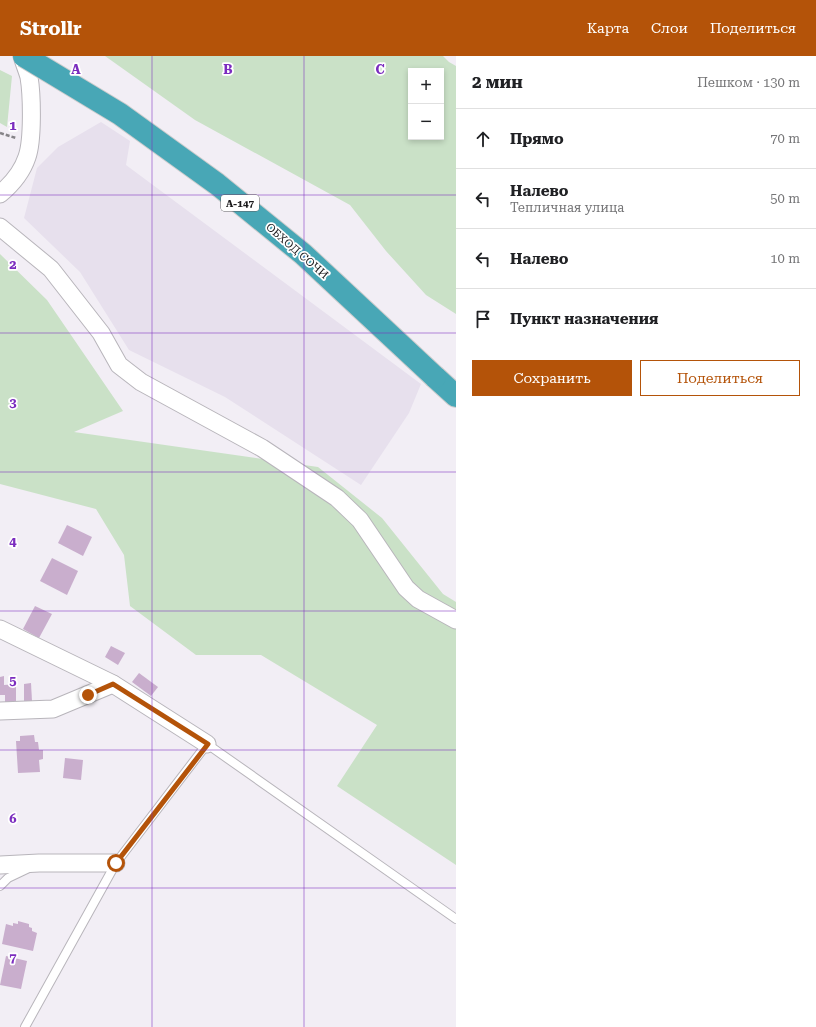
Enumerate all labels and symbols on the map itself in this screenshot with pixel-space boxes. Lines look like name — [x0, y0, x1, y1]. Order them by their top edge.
text: A — [71, 62, 81, 77]
text: B — [223, 62, 233, 77]
text: C — [375, 62, 385, 77]
text: 1 — [9, 118, 17, 133]
road number: А-147 — [221, 195, 259, 211]
street label: ОБХОД СОЧИ — [263, 220, 331, 282]
text: 2 — [9, 257, 17, 272]
text: 3 — [9, 395, 17, 410]
text: 4 — [9, 534, 17, 549]
text: 5 — [9, 673, 17, 688]
route end — [79, 686, 97, 704]
text: 6 — [9, 811, 17, 826]
route start — [107, 854, 125, 872]
text: 7 — [9, 950, 17, 965]

